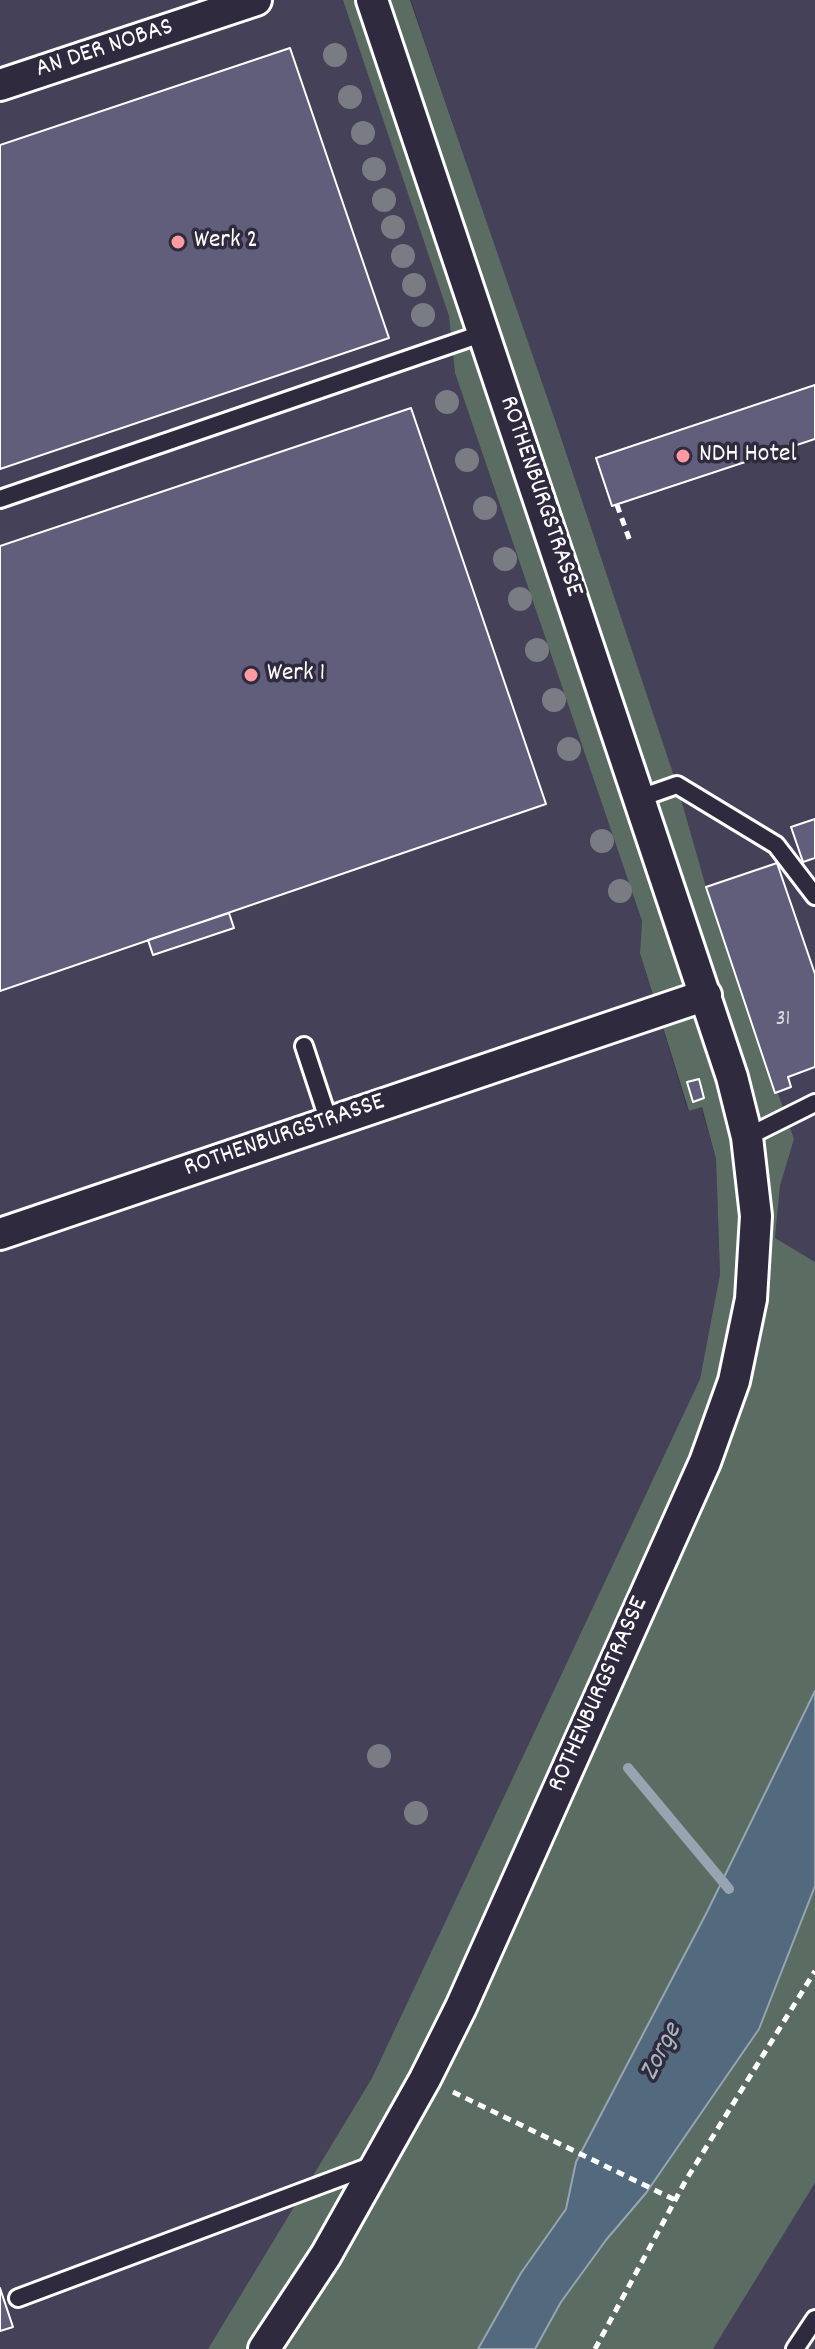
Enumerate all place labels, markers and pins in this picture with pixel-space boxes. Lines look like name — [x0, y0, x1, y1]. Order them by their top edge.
place label: Werk 2 — [194, 226, 258, 258]
marker: Werk 2 — [169, 233, 187, 251]
place label: NDH Hotel — [699, 440, 797, 472]
marker: NDH Hotel — [674, 447, 692, 465]
place label: Werk 1 — [267, 659, 325, 691]
marker: Werk 1 — [242, 666, 260, 684]

